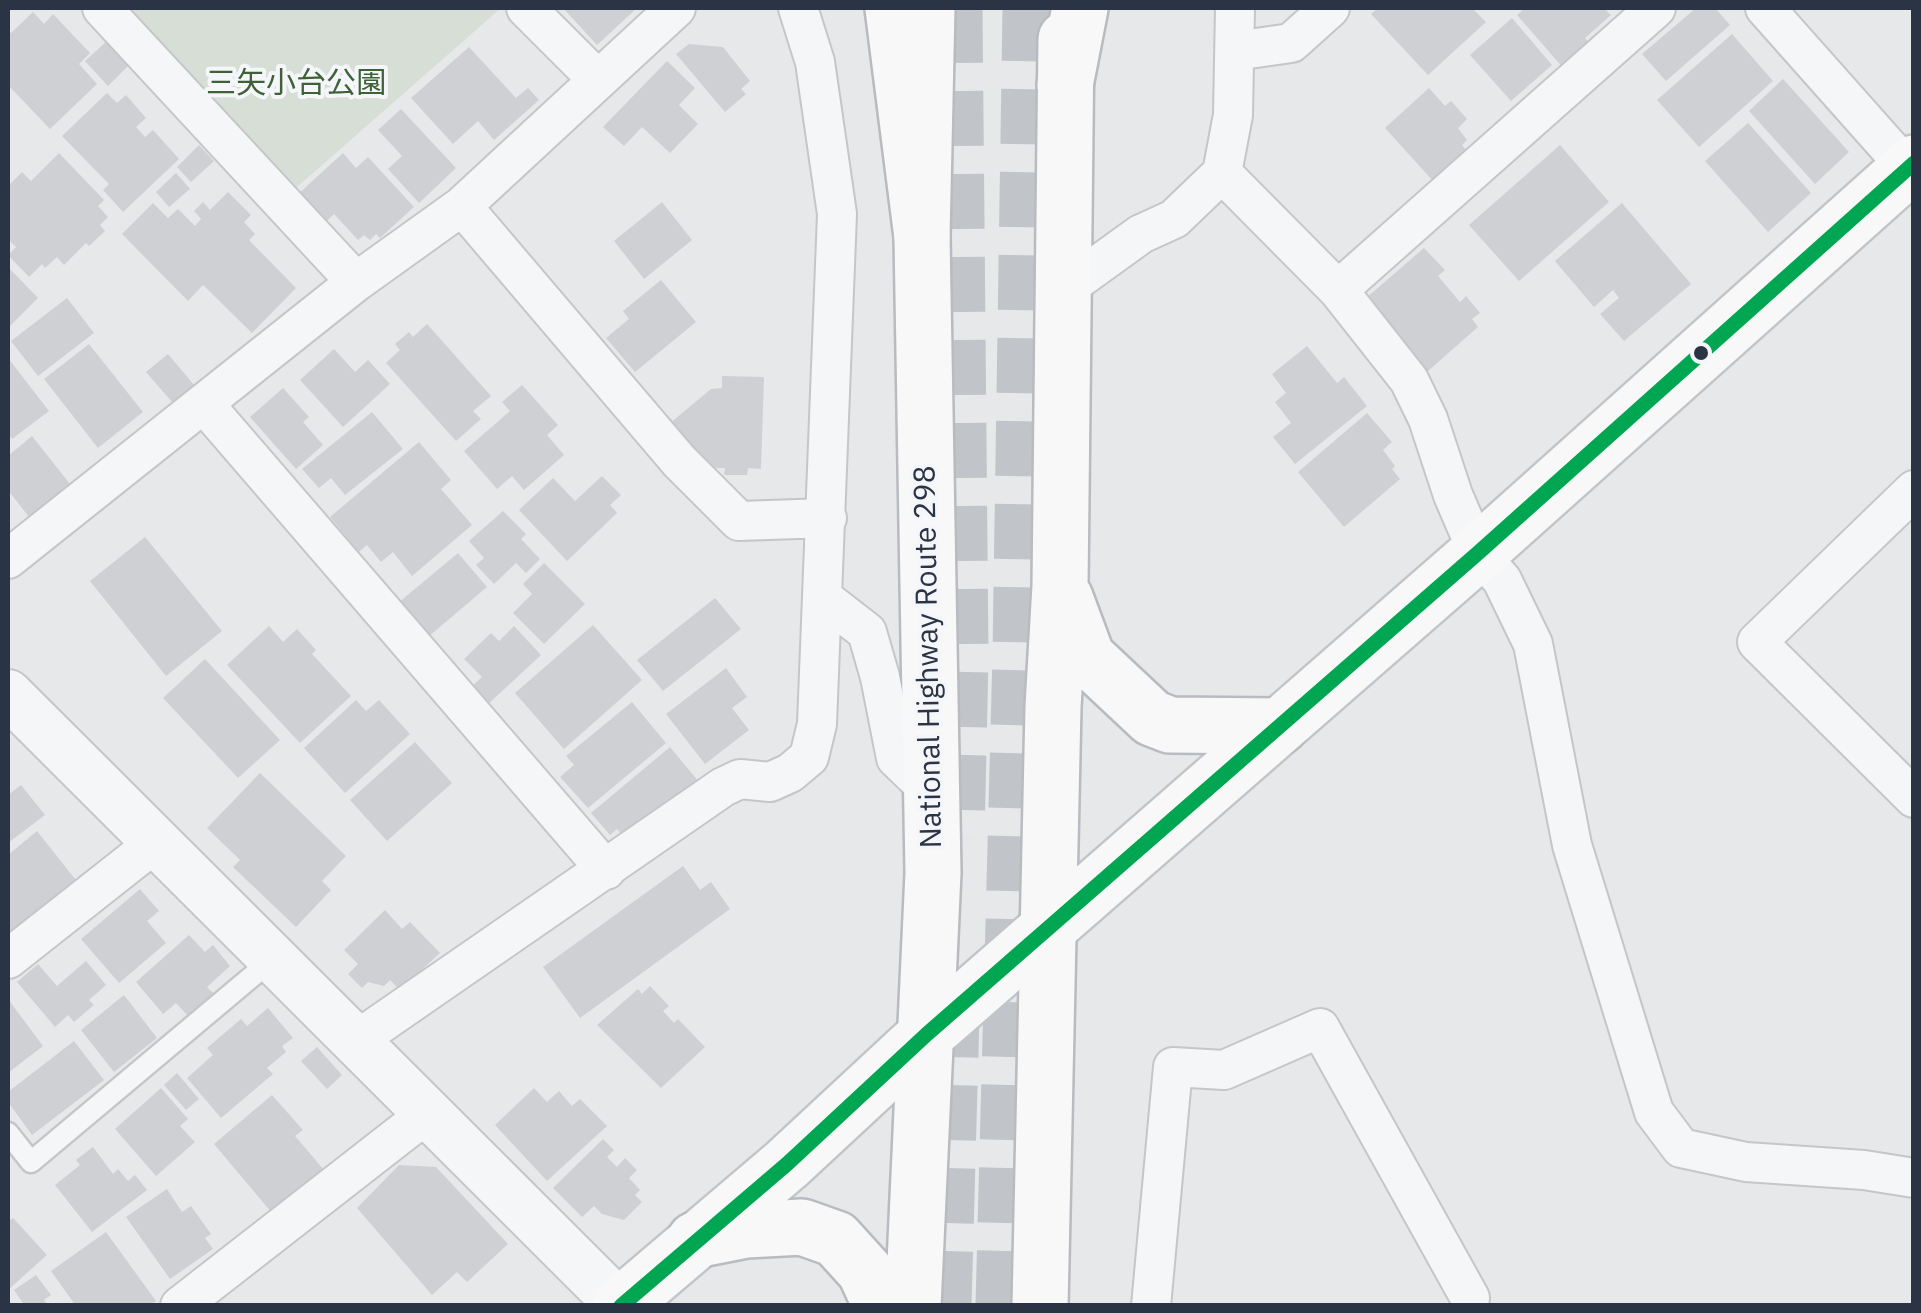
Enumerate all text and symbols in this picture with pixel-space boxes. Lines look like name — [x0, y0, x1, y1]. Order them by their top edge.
park label: 三矢小台公園 — [206, 66, 386, 102]
unlabelled marker — [1691, 343, 1711, 363]
street label: National Highway Route 298 — [908, 465, 950, 849]

